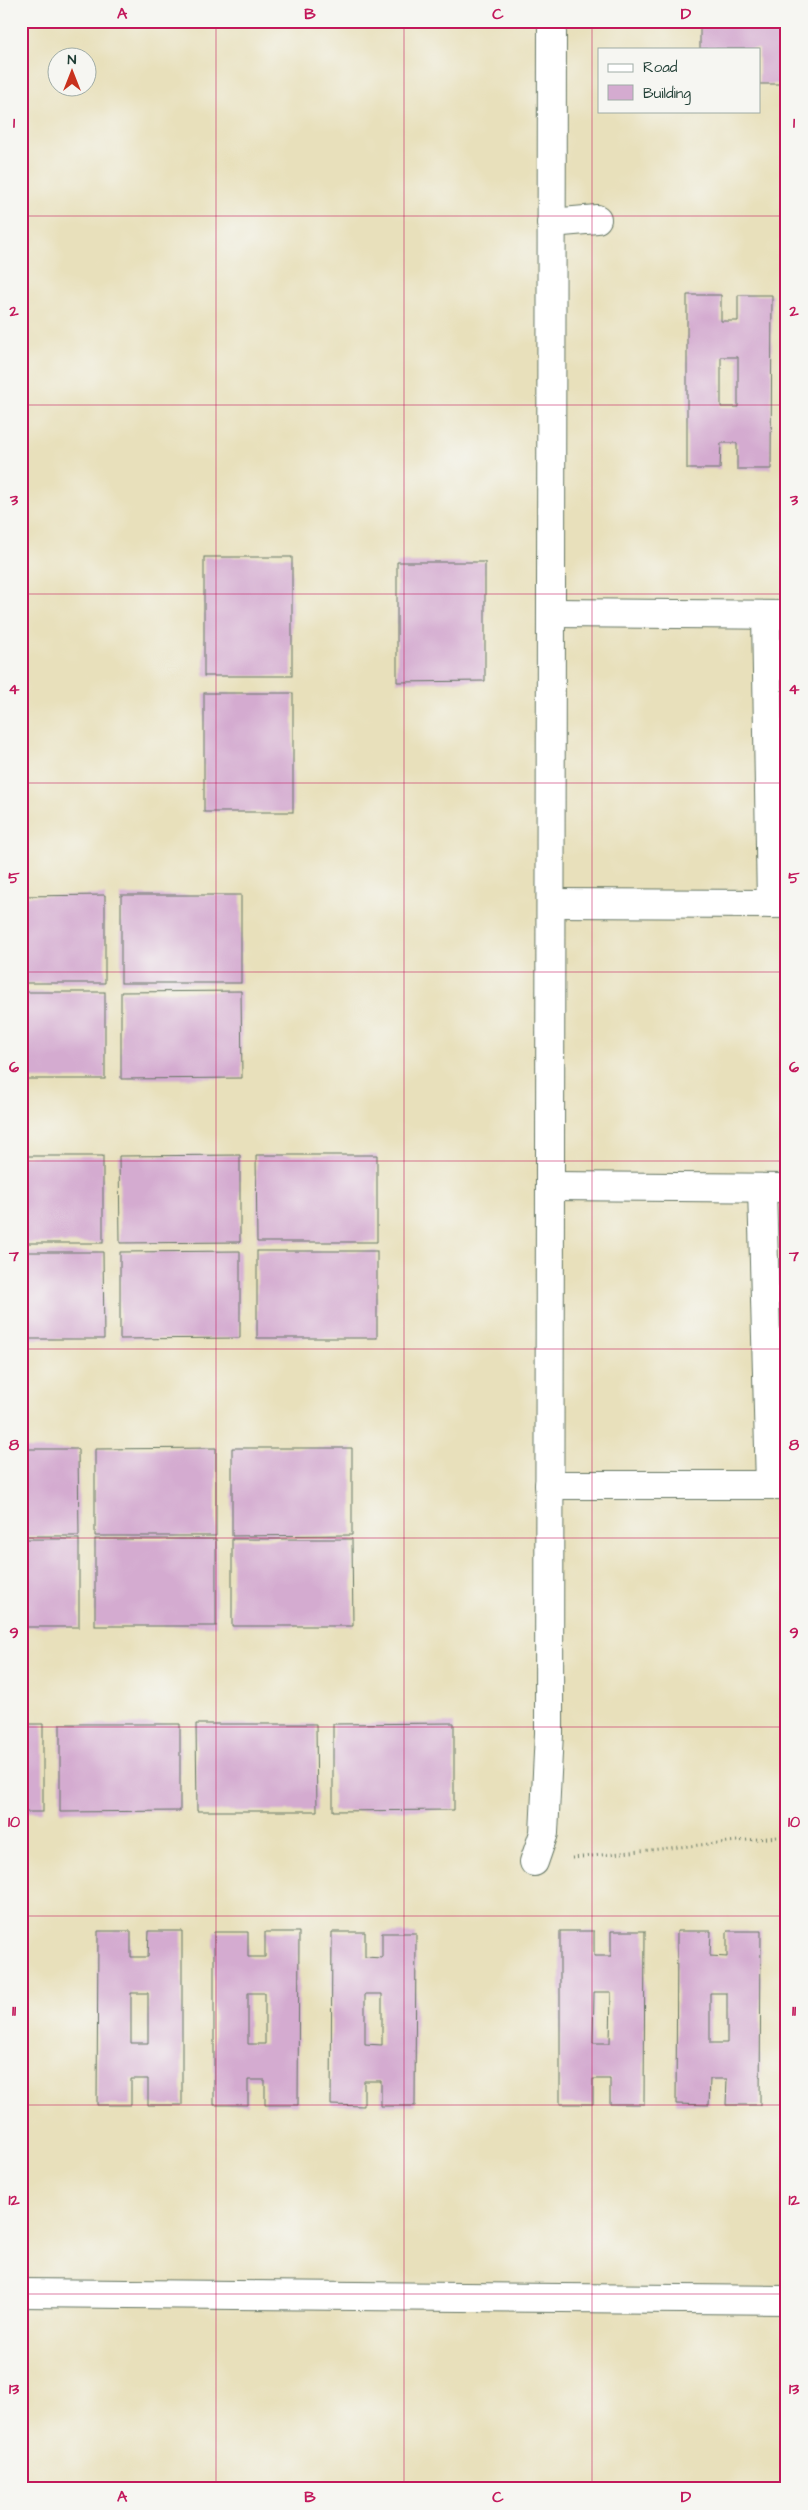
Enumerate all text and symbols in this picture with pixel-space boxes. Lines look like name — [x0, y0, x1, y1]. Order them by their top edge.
text: A — [117, 3, 128, 25]
text: B — [304, 3, 316, 25]
text: C — [492, 3, 504, 25]
text: D — [681, 3, 692, 25]
north arrow — [48, 48, 98, 98]
legend — [598, 48, 760, 112]
text: N — [68, 50, 77, 70]
text: Road — [643, 57, 678, 78]
text: Building — [643, 83, 691, 105]
text: 1 — [13, 112, 16, 134]
text: 1 — [793, 112, 796, 134]
text: 2 — [8, 300, 19, 322]
text: 2 — [788, 300, 799, 322]
text: 3 — [9, 489, 19, 511]
text: 3 — [789, 489, 799, 511]
text: 4 — [9, 678, 20, 700]
text: 4 — [789, 678, 800, 700]
text: 5 — [8, 867, 20, 889]
text: 5 — [788, 867, 800, 889]
text: 6 — [9, 1056, 19, 1078]
text: 6 — [789, 1056, 799, 1078]
text: 7 — [8, 1245, 19, 1267]
text: 7 — [788, 1245, 799, 1267]
text: 8 — [9, 1434, 20, 1456]
text: 8 — [789, 1434, 800, 1456]
text: 9 — [9, 1622, 19, 1644]
text: 9 — [789, 1622, 799, 1644]
text: 10 — [8, 1811, 20, 1833]
text: 10 — [788, 1811, 800, 1833]
text: 11 — [12, 2000, 17, 2022]
text: 11 — [792, 2000, 797, 2022]
text: 12 — [8, 2189, 20, 2211]
text: 12 — [788, 2189, 800, 2211]
text: 13 — [9, 2378, 20, 2400]
text: 13 — [789, 2378, 800, 2400]
text: A — [117, 2486, 128, 2508]
text: B — [304, 2486, 316, 2508]
text: C — [492, 2486, 504, 2508]
text: D — [681, 2486, 692, 2508]

